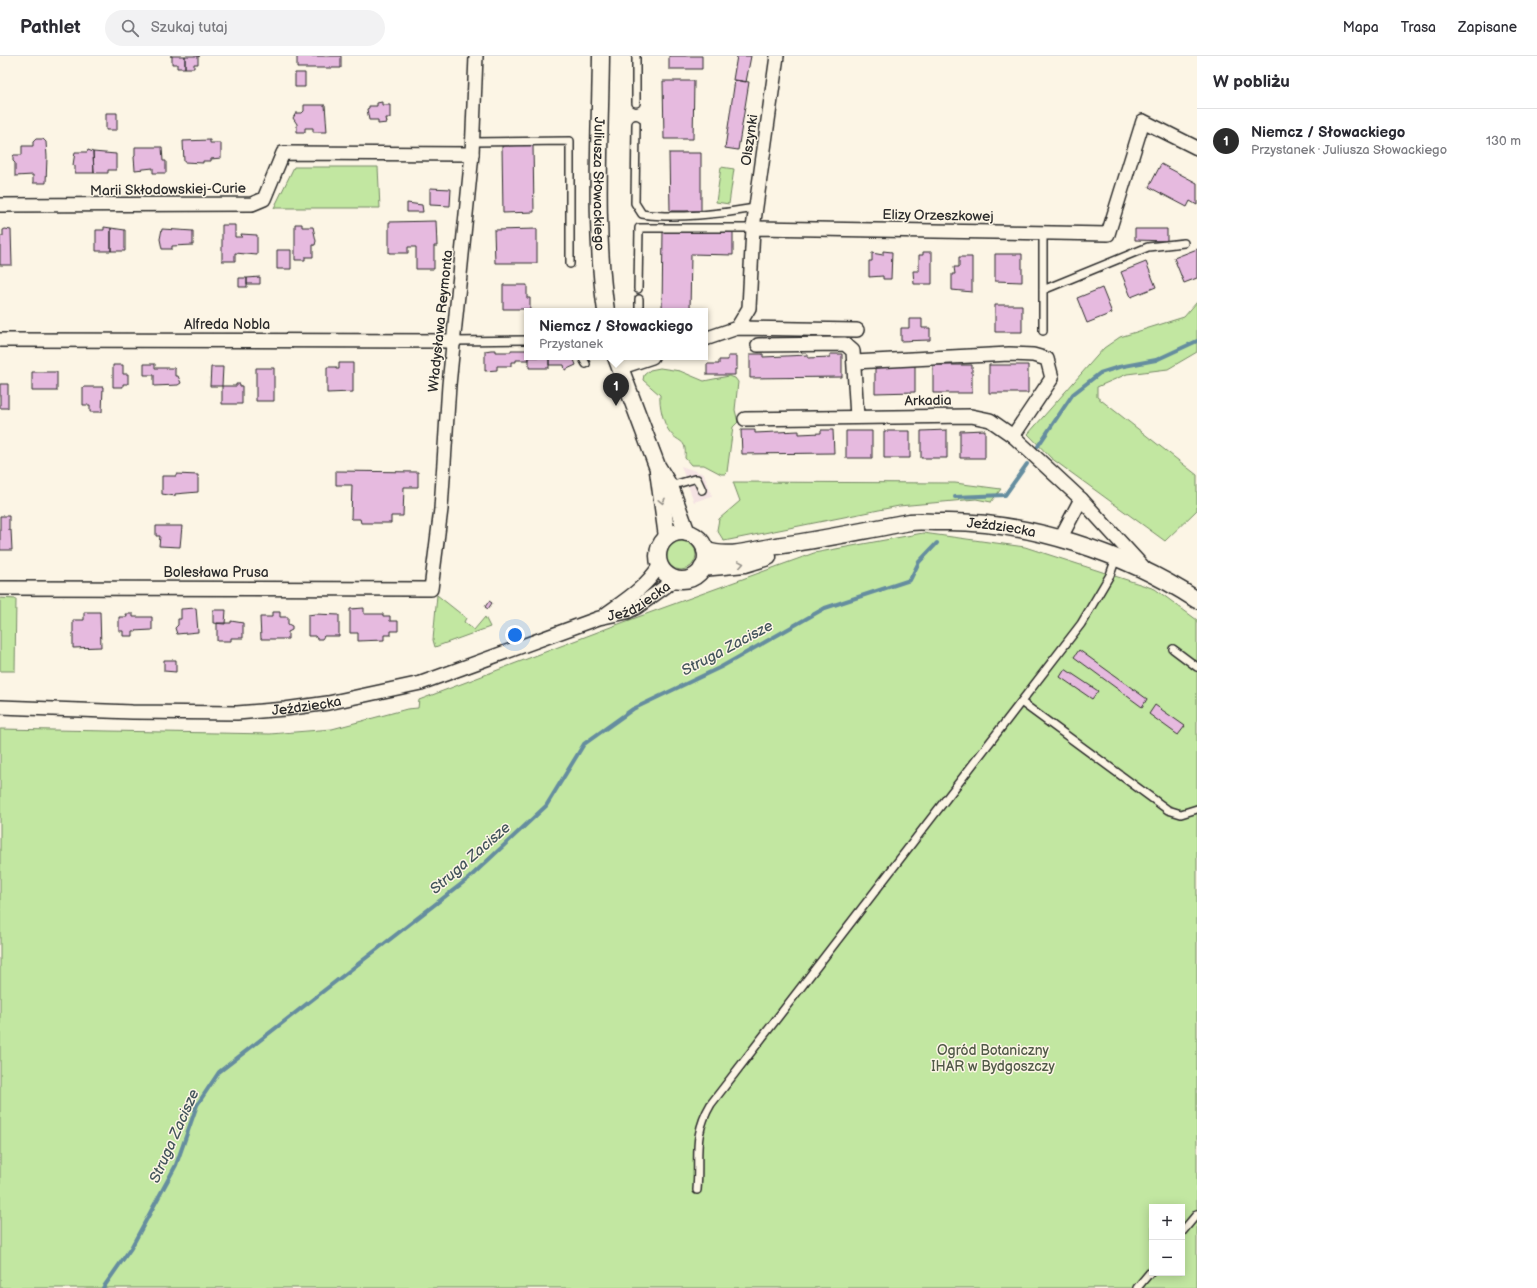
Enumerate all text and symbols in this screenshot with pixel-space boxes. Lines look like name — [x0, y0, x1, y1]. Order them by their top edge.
search box — [105, 10, 385, 46]
text: Pathlet — [20, 16, 81, 39]
icon: search — [119, 17, 141, 39]
text: Szukaj tutaj — [151, 18, 228, 37]
text: Mapa — [1343, 19, 1379, 36]
text: Trasa — [1401, 19, 1436, 36]
text: Zapisane — [1458, 19, 1517, 36]
text: W pobliżu — [1213, 72, 1290, 92]
street label: Olszynki — [737, 113, 762, 167]
street label: Juliusza Słowackiego — [590, 117, 608, 252]
text: Niemcz / Słowackiego — [1251, 123, 1405, 142]
text: 1 — [1223, 133, 1229, 149]
text: 130 m — [1486, 133, 1521, 149]
text: Przystanek · Juliusza Słowackiego — [1251, 142, 1447, 158]
street label: Marii Skłodowskiej-Curie — [90, 180, 246, 199]
street label: Elizy Orzeszkowej — [882, 206, 994, 225]
street label: Władysława Reymonta — [425, 249, 456, 393]
popup — [524, 308, 708, 360]
street label: Alfreda Nobla — [184, 316, 270, 333]
text: Niemcz / Słowackiego — [539, 317, 693, 336]
text: Przystanek — [539, 336, 603, 352]
pin: 1 — [603, 373, 629, 406]
street label: Arkadia — [904, 392, 952, 409]
one-way arrow — [658, 498, 666, 504]
street label: Jeździecka — [966, 514, 1038, 541]
one-way arrow — [738, 561, 744, 569]
street label: Bolesława Prusa — [163, 564, 269, 581]
street label: Jeździecka — [606, 578, 674, 625]
water label: Struga Zacisze — [678, 616, 776, 681]
your location — [505, 625, 525, 645]
street label: Jeździecka — [271, 692, 343, 719]
water label: Struga Zacisze — [426, 818, 515, 899]
park label: Ogród Botaniczny IHAR w Bydgoszczy — [931, 1042, 1055, 1075]
water label: Struga Zacisze — [145, 1086, 204, 1186]
map controls — [1149, 1204, 1185, 1276]
button: + — [1149, 1204, 1185, 1240]
button: − — [1149, 1240, 1185, 1276]

